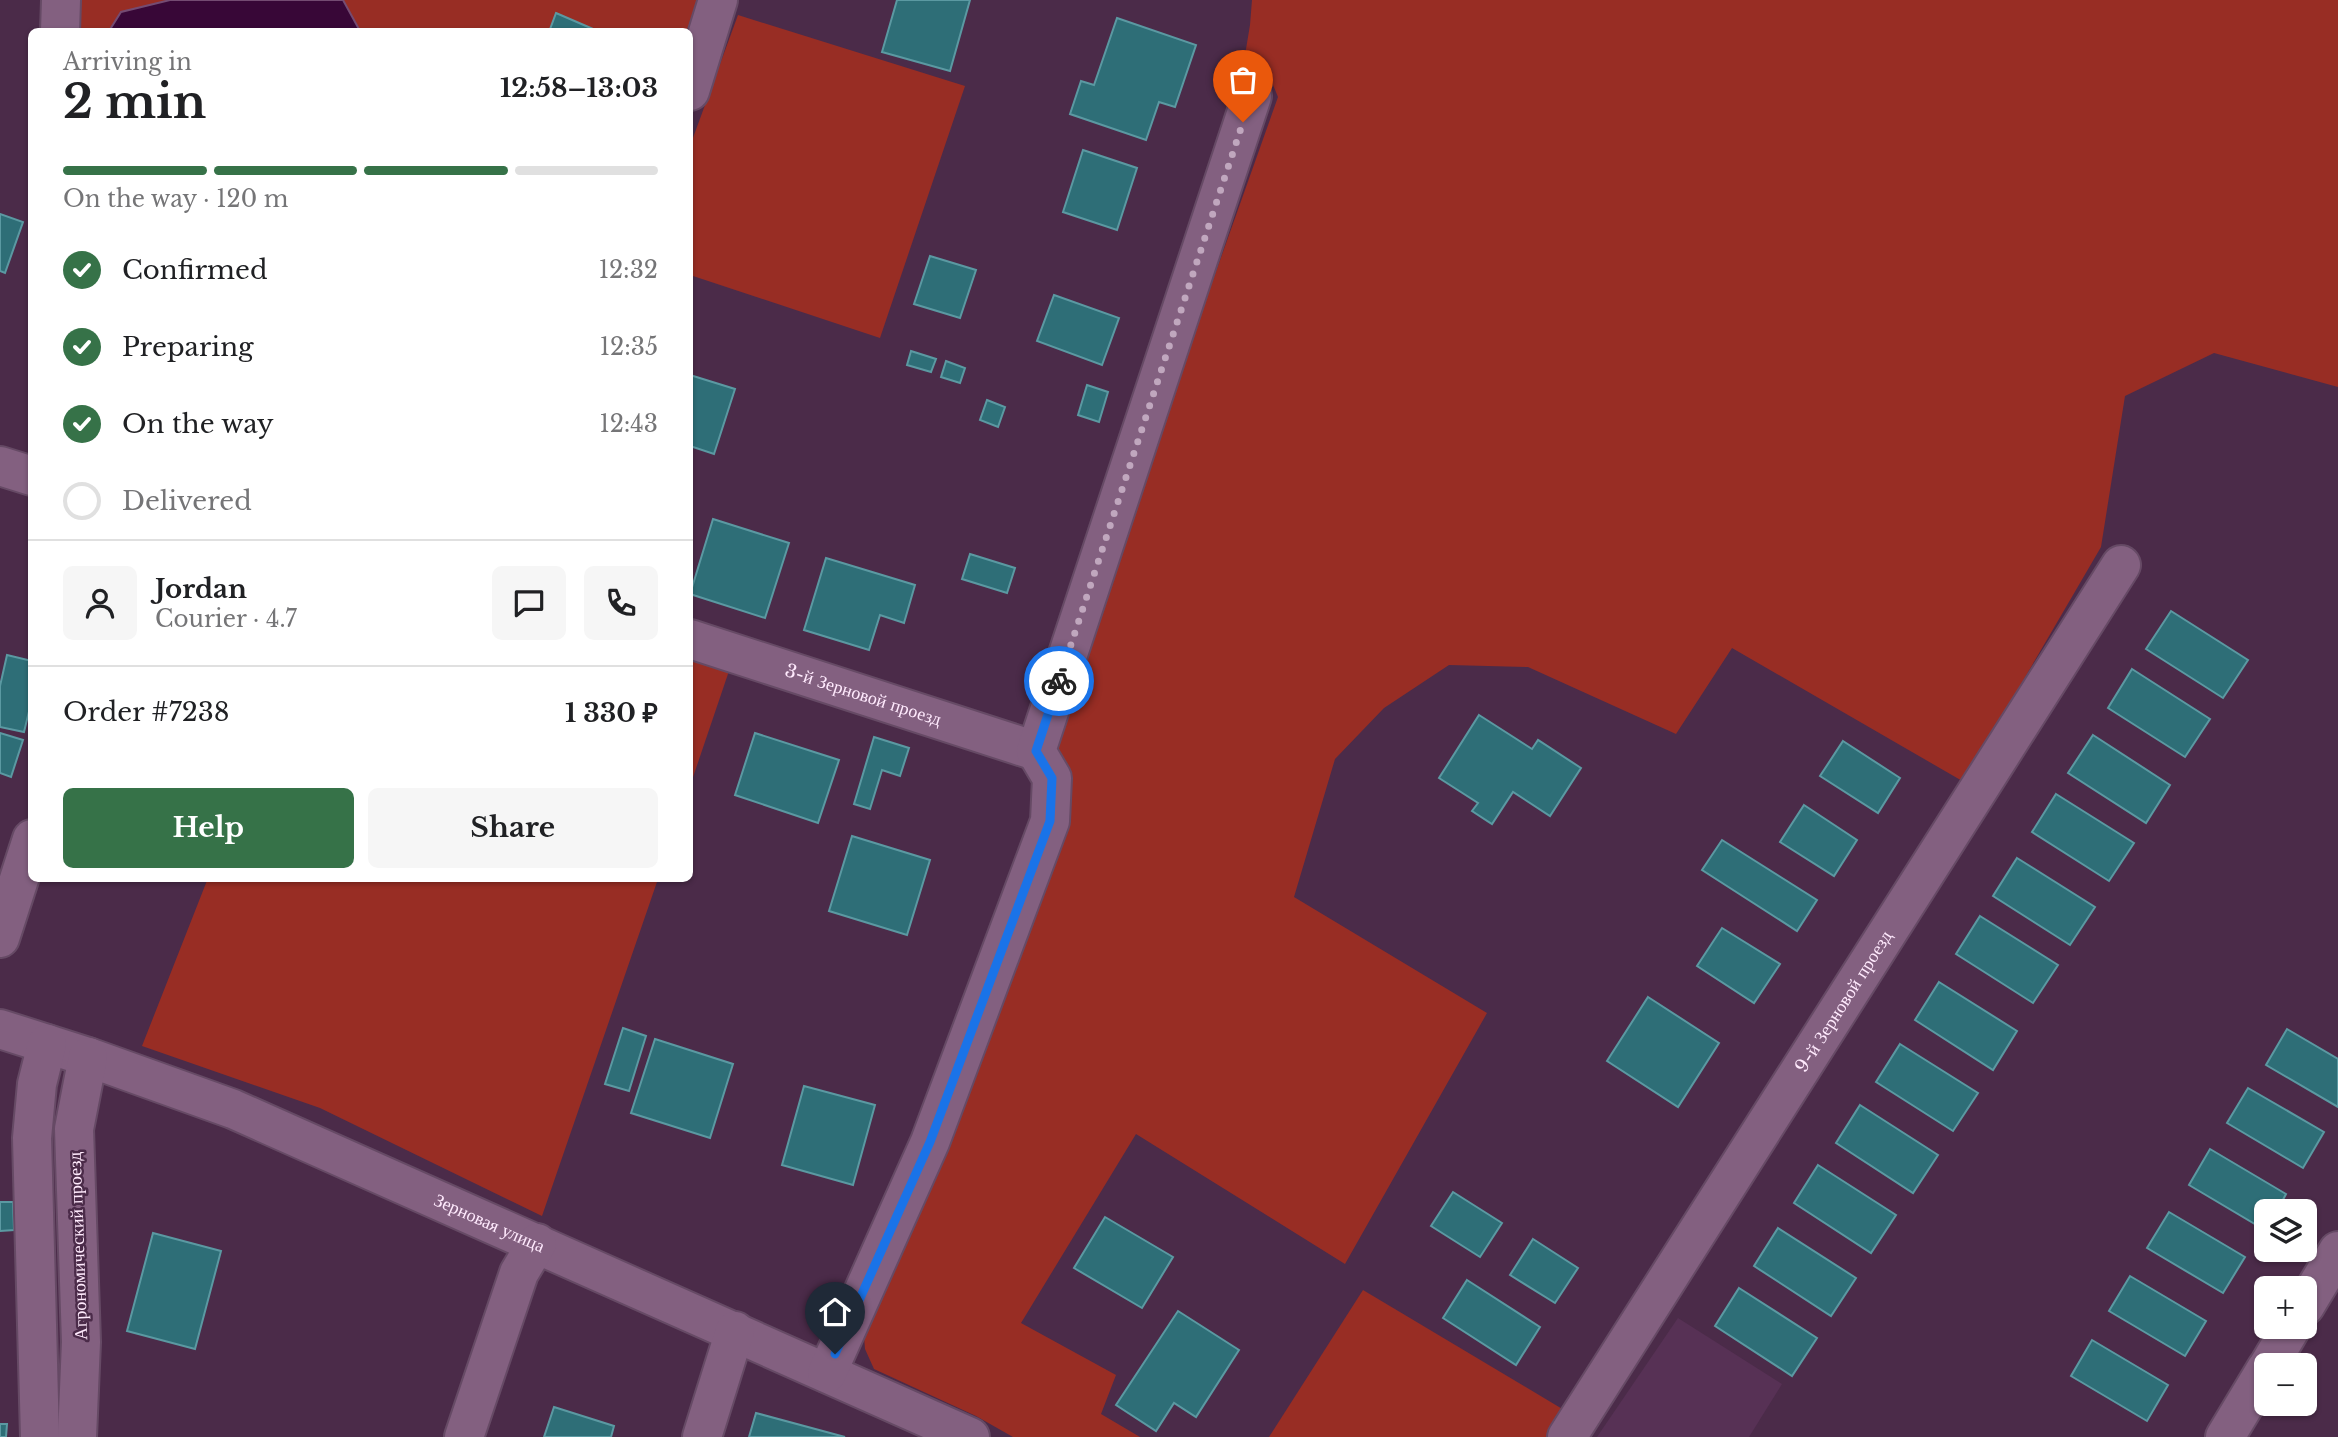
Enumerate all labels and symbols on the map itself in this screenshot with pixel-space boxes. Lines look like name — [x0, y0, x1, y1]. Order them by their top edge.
pin — [1213, 50, 1273, 122]
courier — [1024, 646, 1094, 716]
street label: 3-й Зерновой проезд — [782, 659, 944, 731]
street label: 9-й Зерновой проезд — [1791, 926, 1897, 1076]
street label: Агрономический проезд — [64, 1151, 92, 1341]
street label: Зерновая улица — [431, 1189, 548, 1257]
pin — [805, 1282, 865, 1354]

